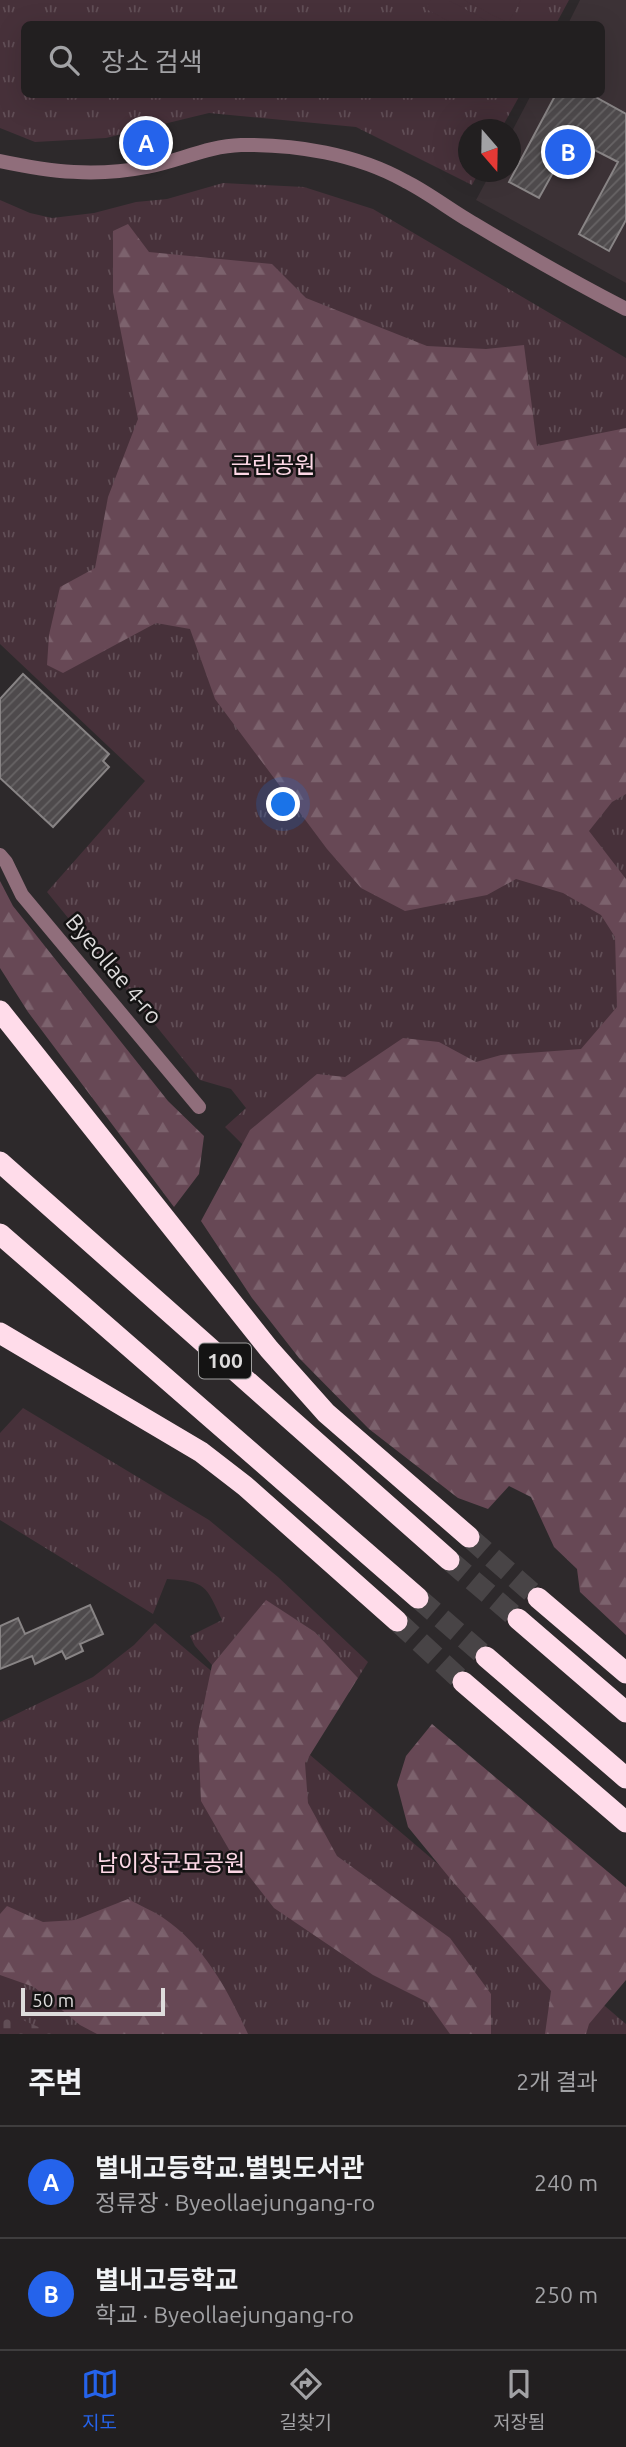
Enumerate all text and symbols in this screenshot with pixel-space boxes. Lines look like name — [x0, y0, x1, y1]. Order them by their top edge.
search box — [21, 21, 605, 98]
icon: search — [45, 41, 83, 79]
text: 장소 검색 — [101, 47, 203, 76]
pin: A — [123, 117, 169, 169]
north arrow — [458, 119, 521, 182]
pin: B — [545, 126, 591, 178]
park label: 근린공원 — [231, 452, 315, 477]
your location — [266, 787, 300, 821]
street label: Byeollae 4-ro — [61, 909, 167, 1029]
road number: 100 — [199, 1344, 251, 1378]
park label: 남이장군묘공원 — [97, 1850, 245, 1875]
scale bar — [21, 1985, 164, 2017]
text: 50 m — [32, 1989, 74, 2011]
text: 주변 — [28, 2065, 83, 2099]
text: 2개 결과 — [516, 2069, 598, 2094]
text: 별내고등학교.별빛도서관 — [95, 2153, 365, 2182]
text: A — [43, 2170, 59, 2195]
text: 240 m — [534, 2170, 598, 2195]
text: 정류장 · Byeollaejungang-ro — [95, 2190, 375, 2215]
text: 별내고등학교 — [95, 2265, 239, 2294]
text: B — [43, 2282, 59, 2307]
text: 250 m — [534, 2282, 598, 2307]
text: 학교 · Byeollaejungang-ro — [95, 2302, 354, 2327]
tab: 지도 — [81, 2365, 119, 2434]
tab: 길찾기 — [280, 2365, 332, 2434]
tab: 저장됨 — [493, 2365, 545, 2434]

